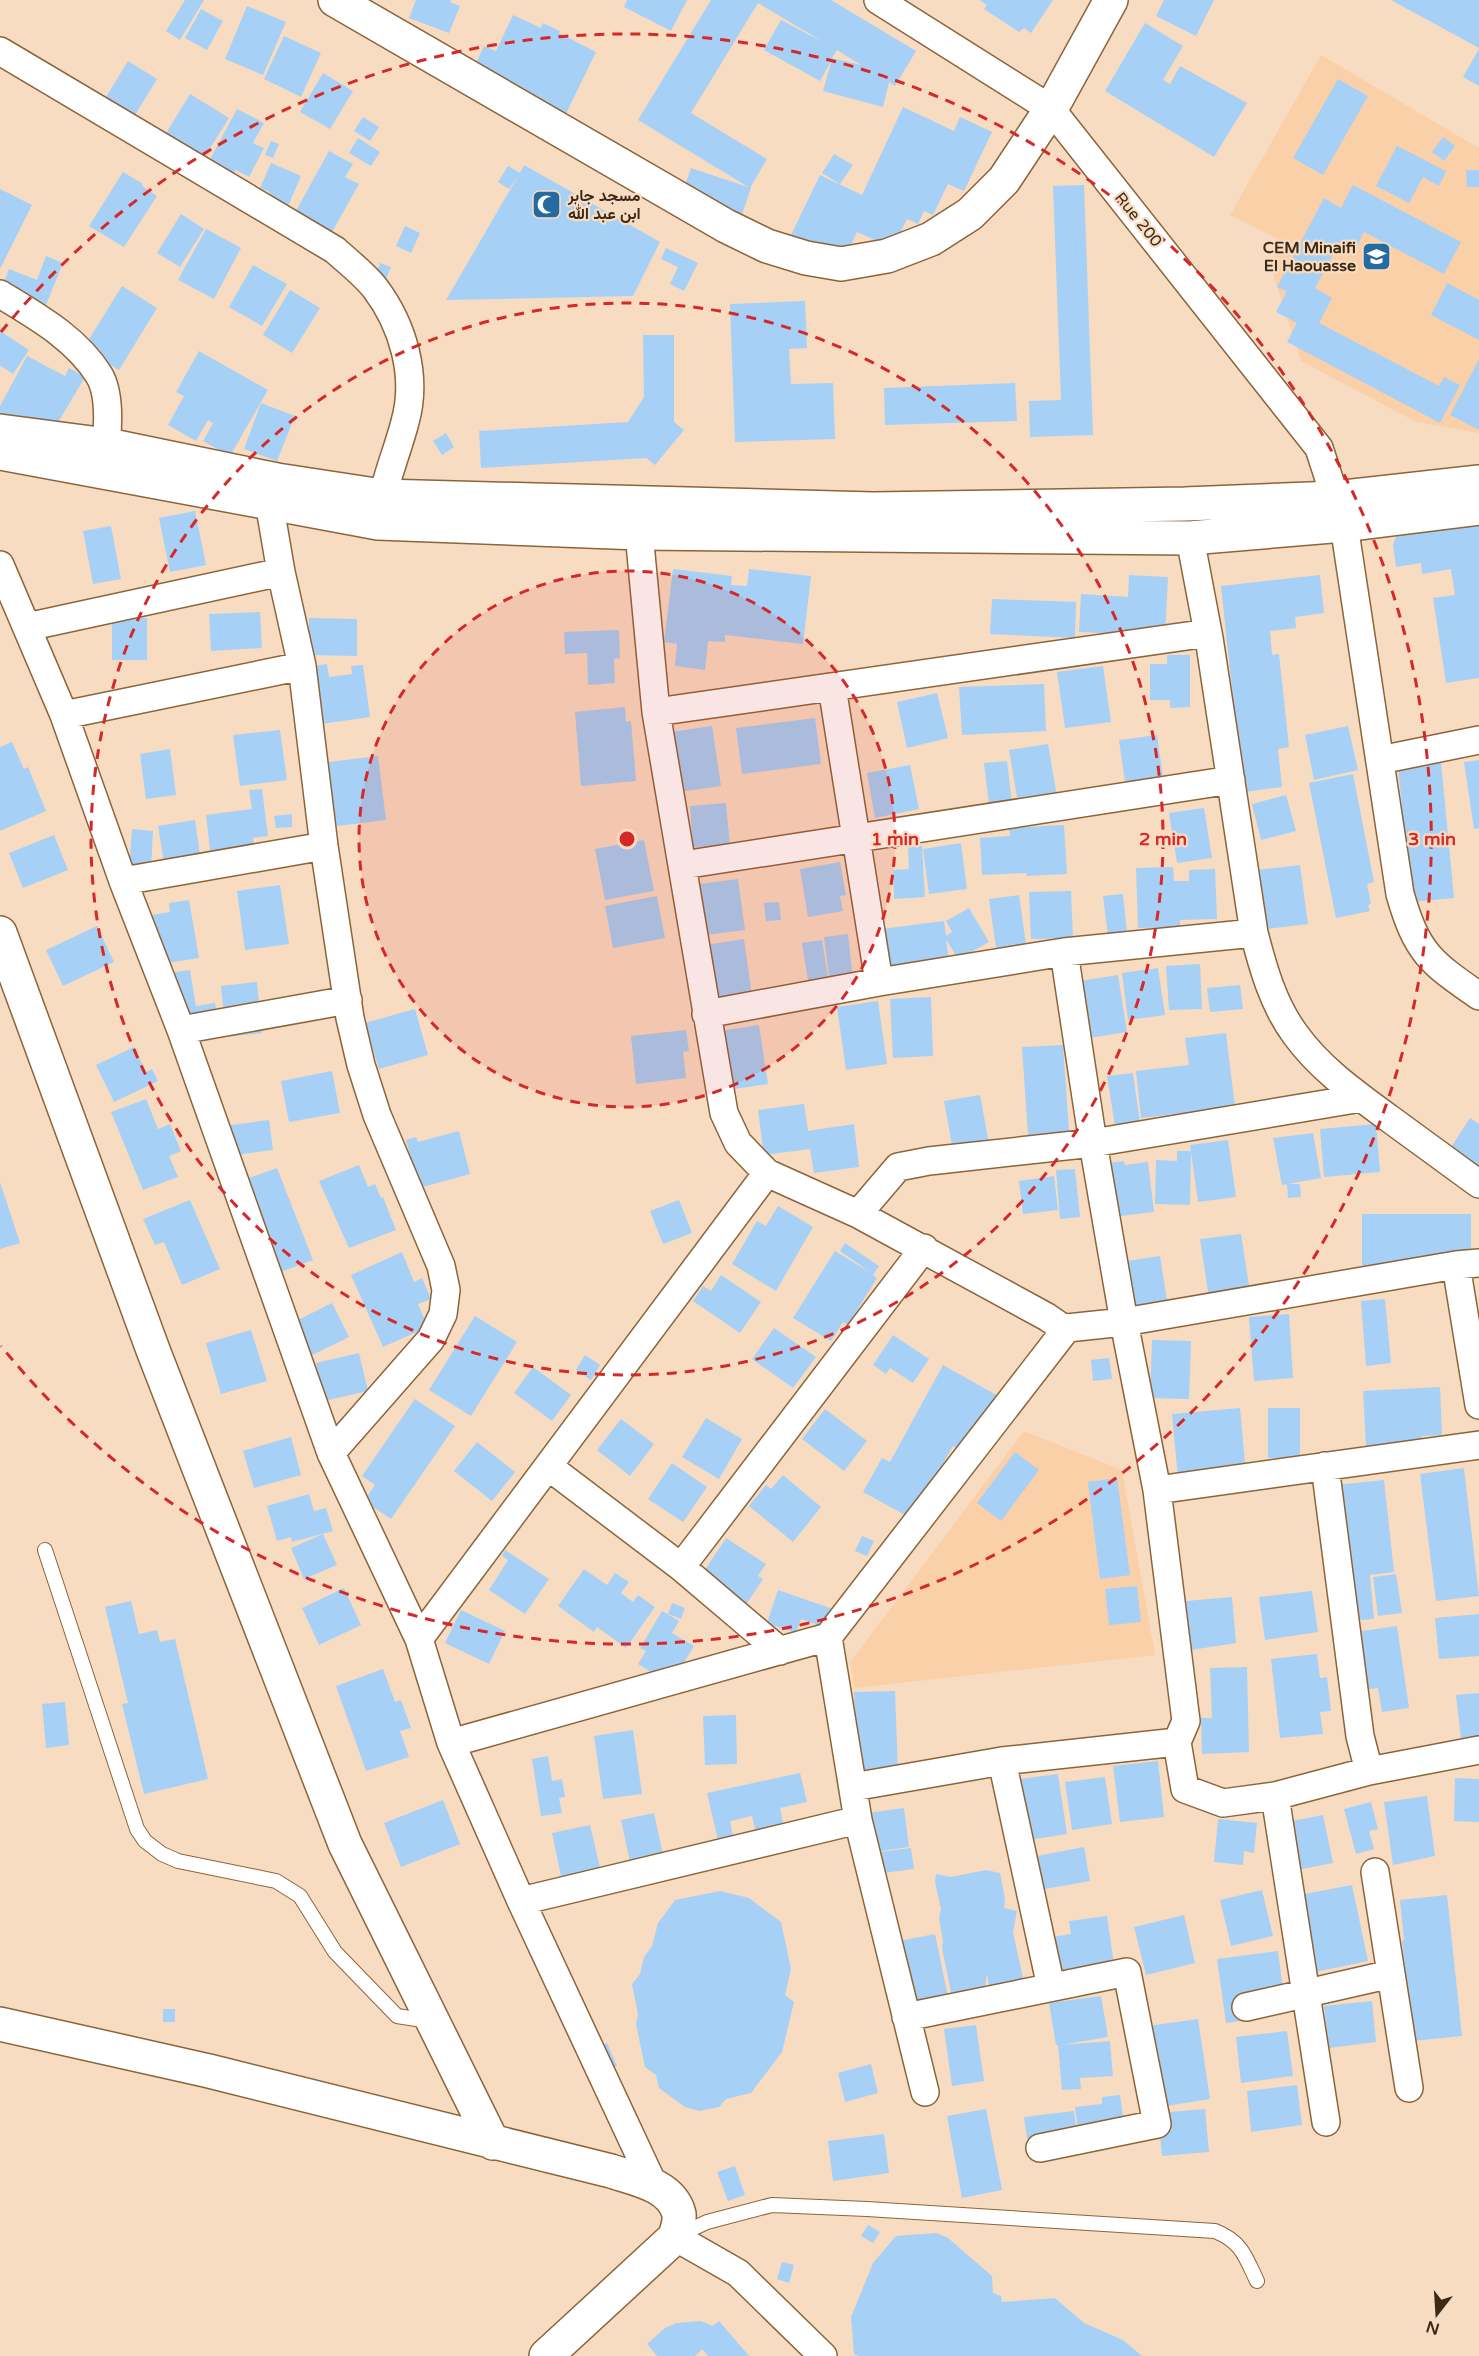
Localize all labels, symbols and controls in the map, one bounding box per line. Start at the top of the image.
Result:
place label: مسجد جابر ابن عبد الله [567,186,641,224]
mosque icon: مسجد جابر ابن عبد الله [531,188,563,220]
street label: Rue 200 [1110,188,1166,251]
place label: CEM Minaifi El Haouasse [1263,238,1356,276]
school or university icon: CEM Minaifi El Haouasse [1361,240,1393,272]
text: 1 min [871,828,919,850]
text: 2 min [1139,828,1187,850]
text: 3 min [1408,828,1456,850]
centre of rings [617,829,637,849]
north arrow [1407,2284,1467,2344]
text: N [1424,2316,1442,2339]

